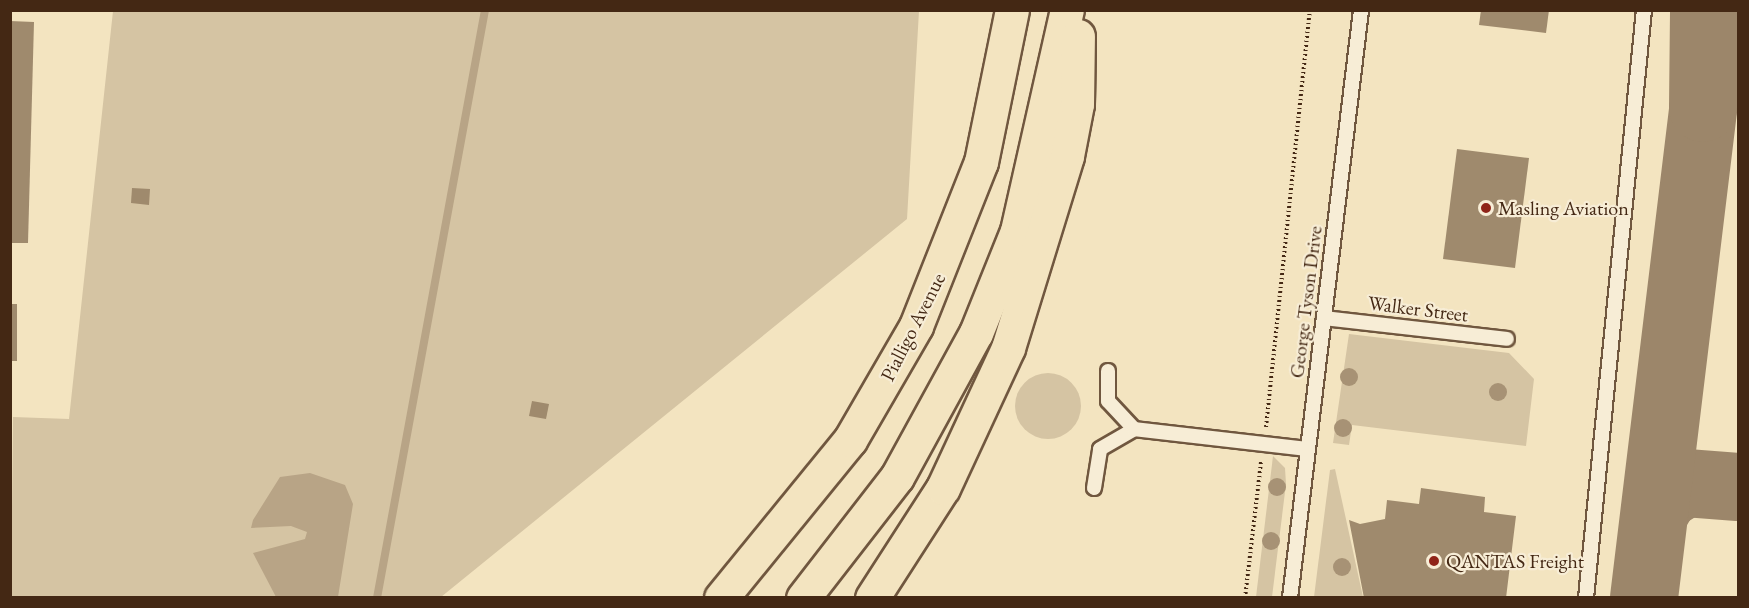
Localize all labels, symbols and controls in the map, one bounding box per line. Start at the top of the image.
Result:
place label: Masling Aviation [1498,196,1629,220]
marker: Masling Aviation [1479,201,1493,215]
street label: George Tyson Drive [1285,225,1327,379]
street label: Pialligo Avenue [875,269,951,385]
street label: Walker Street [1366,291,1470,327]
place label: QANTAS Freight [1446,549,1584,573]
marker: QANTAS Freight [1427,554,1441,568]

